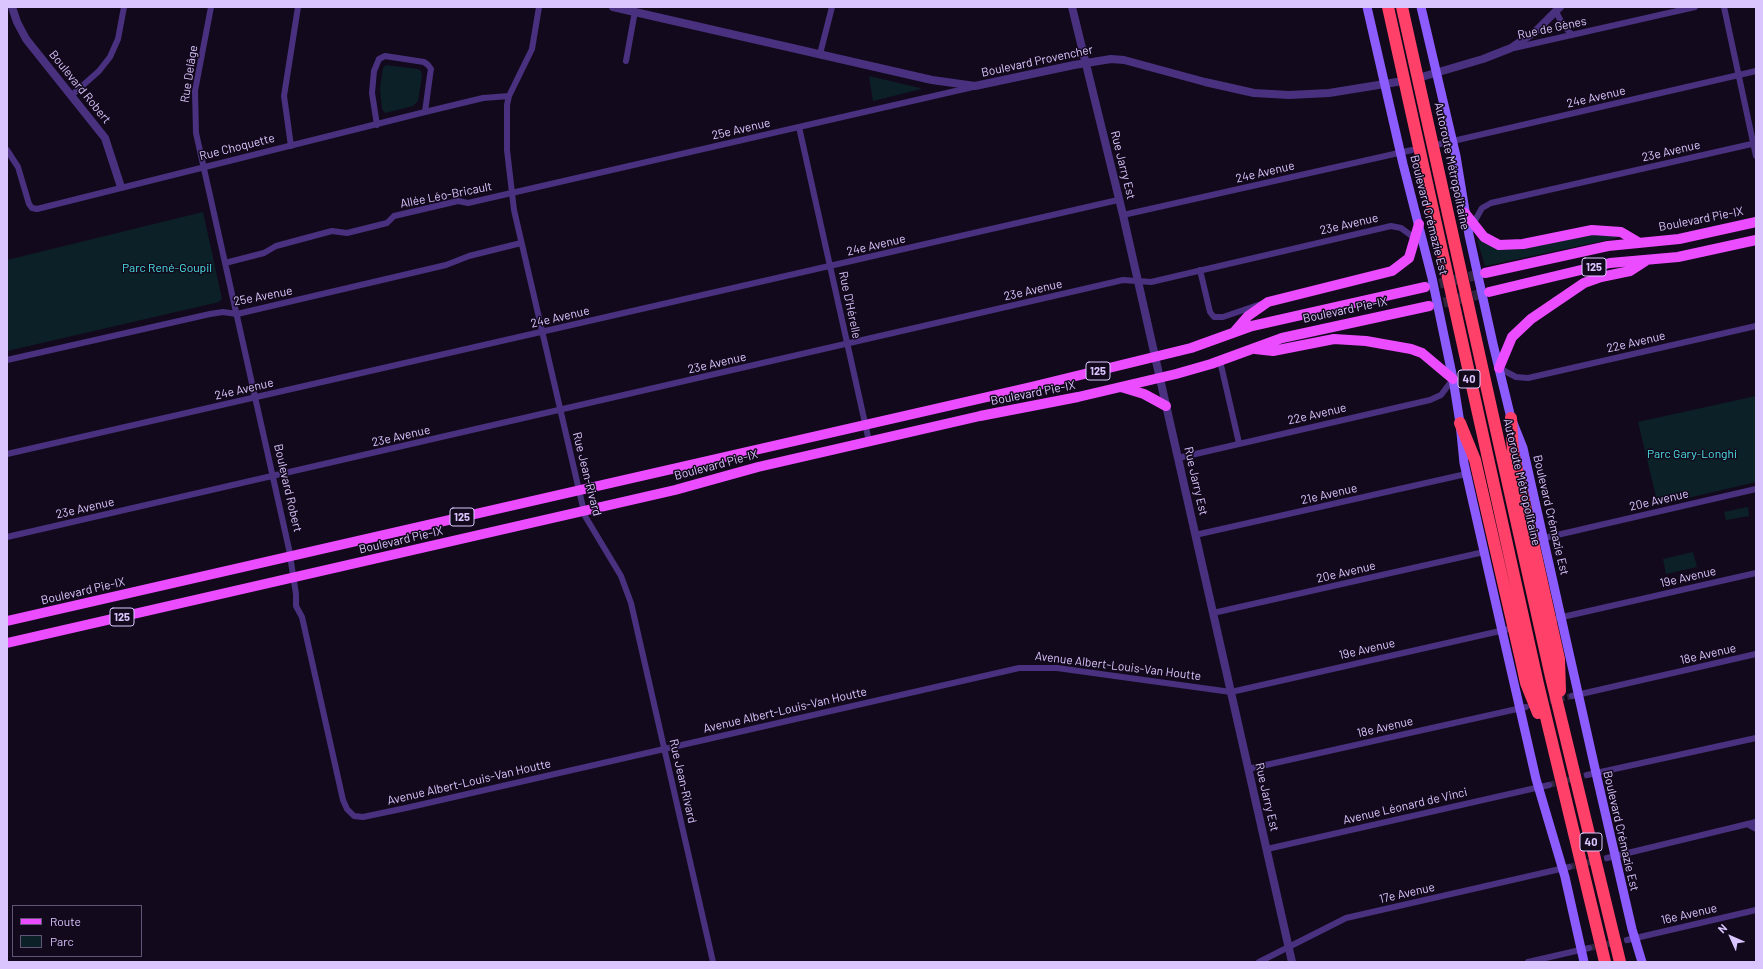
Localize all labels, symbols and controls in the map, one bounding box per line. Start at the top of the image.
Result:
street label: Rue de Gènes [1516,14,1588,42]
street label: Boulevard Provencher [980,42,1094,80]
street label: Rue Delâge [177,44,201,104]
street label: Boulevard Robert [46,47,114,127]
street label: 24e Avenue [1565,83,1627,111]
street label: Autoroute Métropolitaine [1431,101,1473,231]
street label: 25e Avenue [710,115,772,143]
street label: Rue Jarry Est [1108,129,1138,201]
street label: Rue Choquette [198,131,276,163]
street label: 23e Avenue [1640,137,1702,165]
street label: Boulevard Crémazie Est [1407,154,1451,276]
street label: 24e Avenue [1234,158,1296,186]
street label: Allée Léo-Bricault [399,179,493,211]
street label: Boulevard Pie-IX [1657,204,1745,234]
street label: 23e Avenue [1318,210,1380,238]
street label: 24e Avenue [845,231,907,259]
road number: 125 [1582,258,1606,276]
park label: Parc René-Goupil [122,261,212,275]
street label: Rue D'Hérelle [836,270,864,340]
street label: 23e Avenue [1002,276,1064,304]
street label: 25e Avenue [232,283,294,309]
street label: Boulevard Pie-IX [1301,294,1389,326]
street label: 24e Avenue [529,303,591,331]
street label: 22e Avenue [1605,328,1667,356]
street label: 23e Avenue [686,349,748,377]
road number: 125 [1086,362,1110,380]
road number: 40 [1458,370,1480,388]
street label: 24e Avenue [213,375,275,403]
street label: Boulevard Pie-IX [989,378,1077,408]
street label: 22e Avenue [1286,400,1348,428]
street label: Autoroute Métropolitaine [1500,417,1544,547]
street label: 23e Avenue [370,422,432,450]
street label: Rue Jean-Rivard [570,431,604,517]
street label: Boulevard Robert [271,442,305,534]
street label: Rue Jarry Est [1181,445,1211,517]
street label: Boulevard Pie-IX [673,447,759,483]
park label: Parc Gary-Longhi [1647,447,1737,461]
street label: Boulevard Crémazie Est [1530,453,1572,577]
street label: 21e Avenue [1299,481,1359,507]
street label: 20e Avenue [1628,486,1690,514]
street label: 23e Avenue [54,494,116,522]
road number: 125 [450,508,474,526]
street label: Boulevard Pie-IX [358,523,444,557]
street label: 20e Avenue [1315,558,1377,586]
street label: 19e Avenue [1658,564,1718,590]
street label: Boulevard Pie-IX [40,574,126,608]
road number: 125 [110,608,134,626]
street label: 19e Avenue [1337,636,1397,662]
street label: 18e Avenue [1678,641,1738,667]
street label: Avenue Albert-Louis-Van Houtte [1034,649,1202,683]
street label: Avenue Albert-Louis-Van Houtte [702,684,868,736]
street label: 18e Avenue [1355,714,1415,740]
street label: Rue Jean-Rivard [666,737,700,825]
street label: Avenue Albert-Louis-Van Houtte [386,756,552,808]
street label: Rue Jarry Est [1252,761,1282,833]
street label: Boulevard Crémazie Est [1600,769,1642,893]
street label: Avenue Léonard de Vinci [1341,785,1469,827]
road number: 40 [1580,833,1602,851]
street label: 17e Avenue [1378,880,1436,906]
street label: 16e Avenue [1659,901,1719,927]
legend [12,905,142,957]
text: Route [50,914,81,928]
north arrow [1711,917,1751,957]
text: N [1715,921,1729,935]
text: Parc [50,934,74,948]

